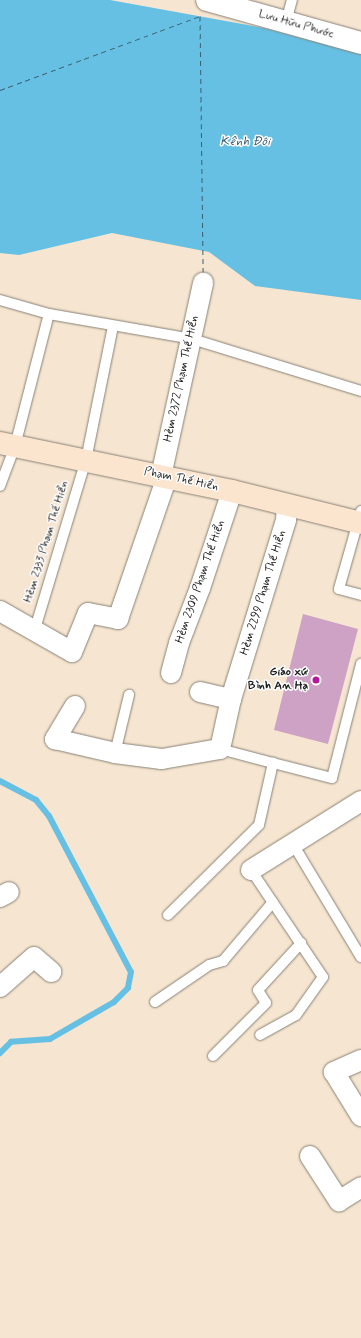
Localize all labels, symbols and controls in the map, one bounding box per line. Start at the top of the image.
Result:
street label: Lưu Hữu Phước [257,7,335,43]
water label: Kênh Đôi [220,134,270,150]
street label: Hẻm 2372 Phạm Thế Hiển [162,315,202,443]
street label: Phạm Thế Hiển [143,465,219,495]
street label: Hẻm 2333 Phạm Thế Hiển [22,479,72,605]
street label: Hẻm 2309 Phạm Thế Hiển [173,519,229,645]
street label: Hẻm 2299 Phạm Thế Hiển [238,529,290,657]
place label: Giáo xứ Bình An Hạ [251,666,308,694]
marker: Giáo xứ Bình An Hạ [311,675,321,685]

